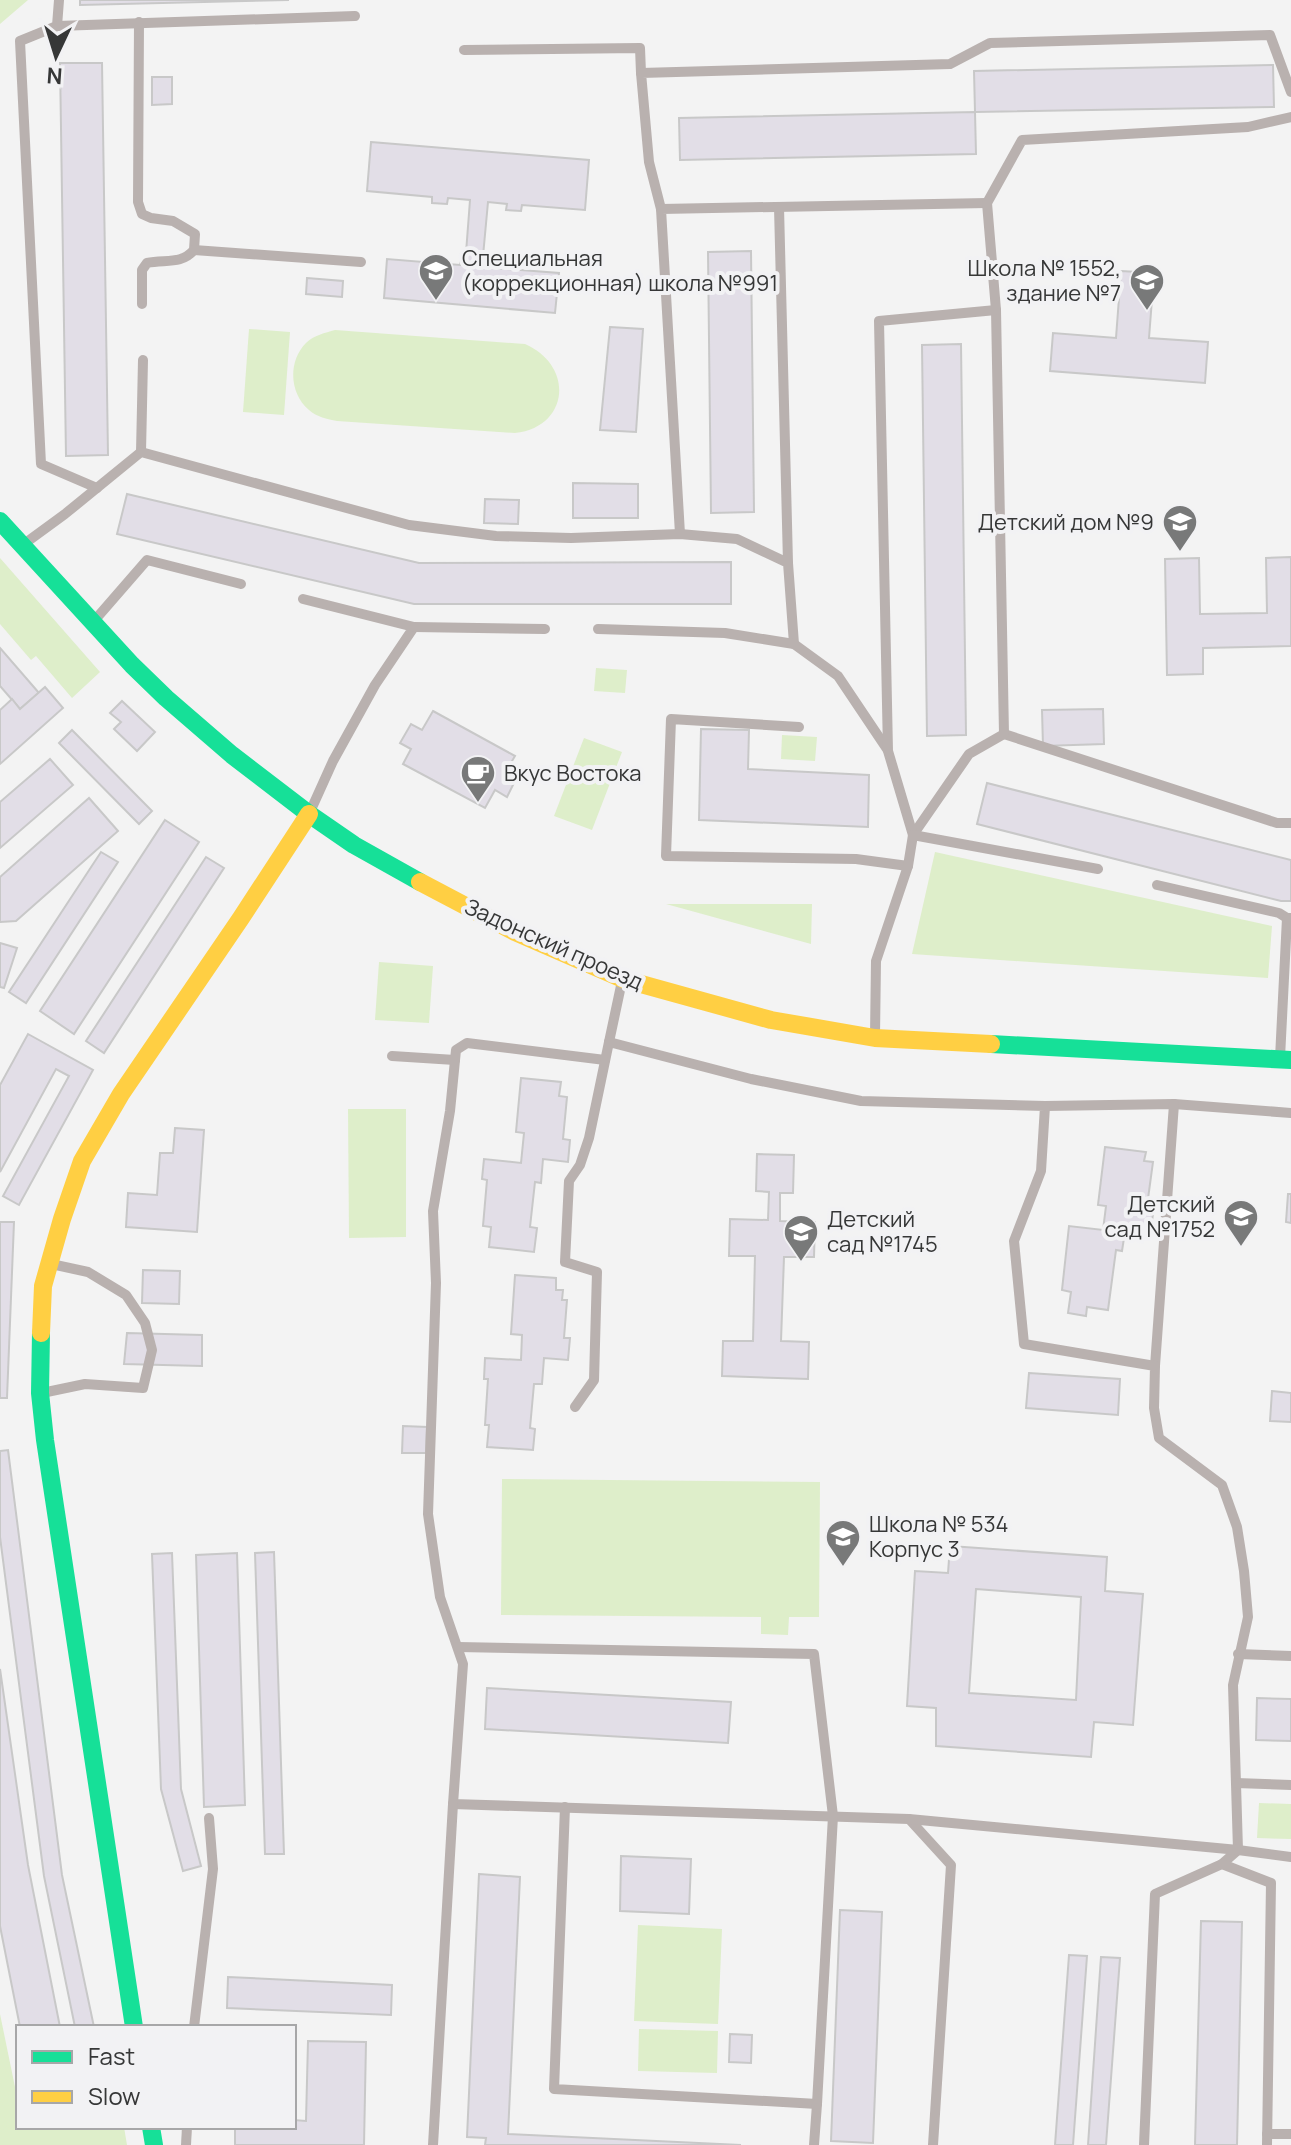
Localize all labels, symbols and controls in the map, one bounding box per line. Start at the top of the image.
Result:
north arrow [16,16,96,96]
text: N [46,60,64,91]
place label: Специальная (коррекционная) школа №991 [462,243,778,298]
school or university icon: Специальная (коррекционная) школа №991 [417,252,455,302]
place label: Школа № 1552, здание №7 [968,253,1121,308]
school or university icon: Школа № 1552, здание №7 [1128,262,1166,312]
school or university icon: Детский дом №9 [1161,503,1199,553]
place label: Детский дом №9 [978,507,1154,537]
cafe icon: Вкус Востока [459,754,497,804]
place label: Вкус Востока [504,758,642,788]
street label: Задонский проезд [460,891,648,997]
place label: Детский сад №1752 [1105,1189,1215,1244]
school or university icon: Детский сад №1752 [1222,1198,1260,1248]
place label: Детский сад №1745 [827,1204,938,1259]
school or university icon: Детский сад №1745 [782,1213,820,1263]
place label: Школа № 534 Корпус 3 [869,1509,1009,1564]
school or university icon: Школа № 534 Корпус 3 [824,1518,862,1568]
legend [16,2025,296,2129]
text: Fast [88,2039,135,2072]
text: Slow [88,2079,141,2112]

